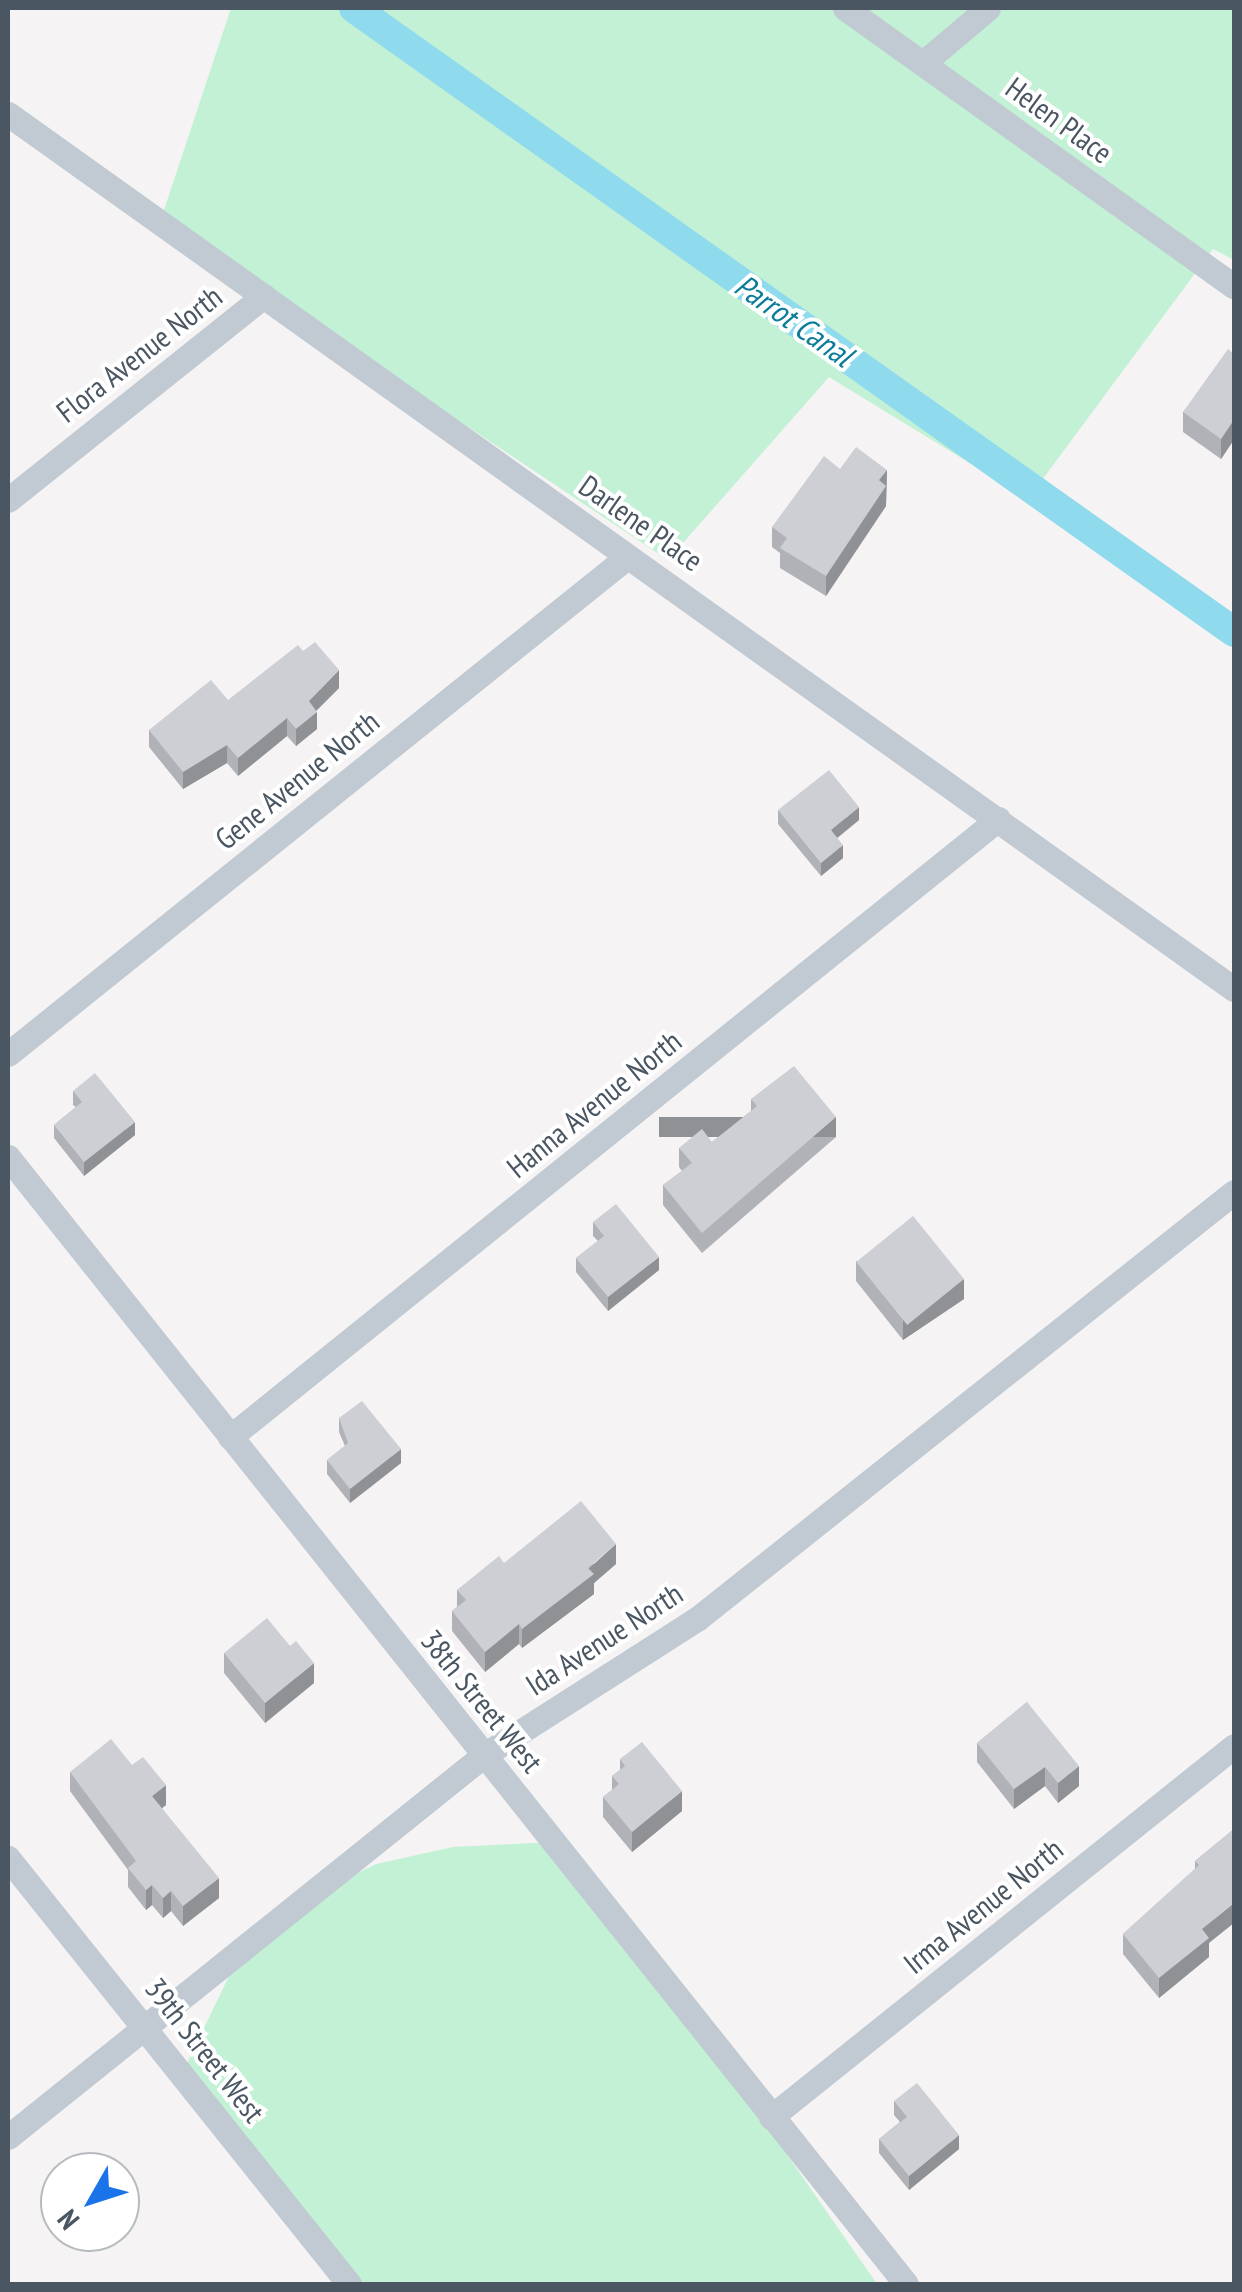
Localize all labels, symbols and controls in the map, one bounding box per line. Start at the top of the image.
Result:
street label: Helen Place [999,69,1119,171]
water label: Parrot Canal [728,266,860,374]
street label: Flora Avenue North [49,278,229,430]
street label: Darlene Place [572,467,710,579]
street label: Gene Avenue North [208,703,386,857]
street label: Hanna Avenue North [499,1023,689,1185]
street label: Ida Avenue North [519,1575,689,1703]
street label: 38th Street West [414,1622,550,1780]
street label: Irma Avenue North [896,1831,1070,1981]
street label: 39th Street West [138,1971,272,2129]
north arrow [40,2152,140,2252]
text: N [49,2202,87,2237]

